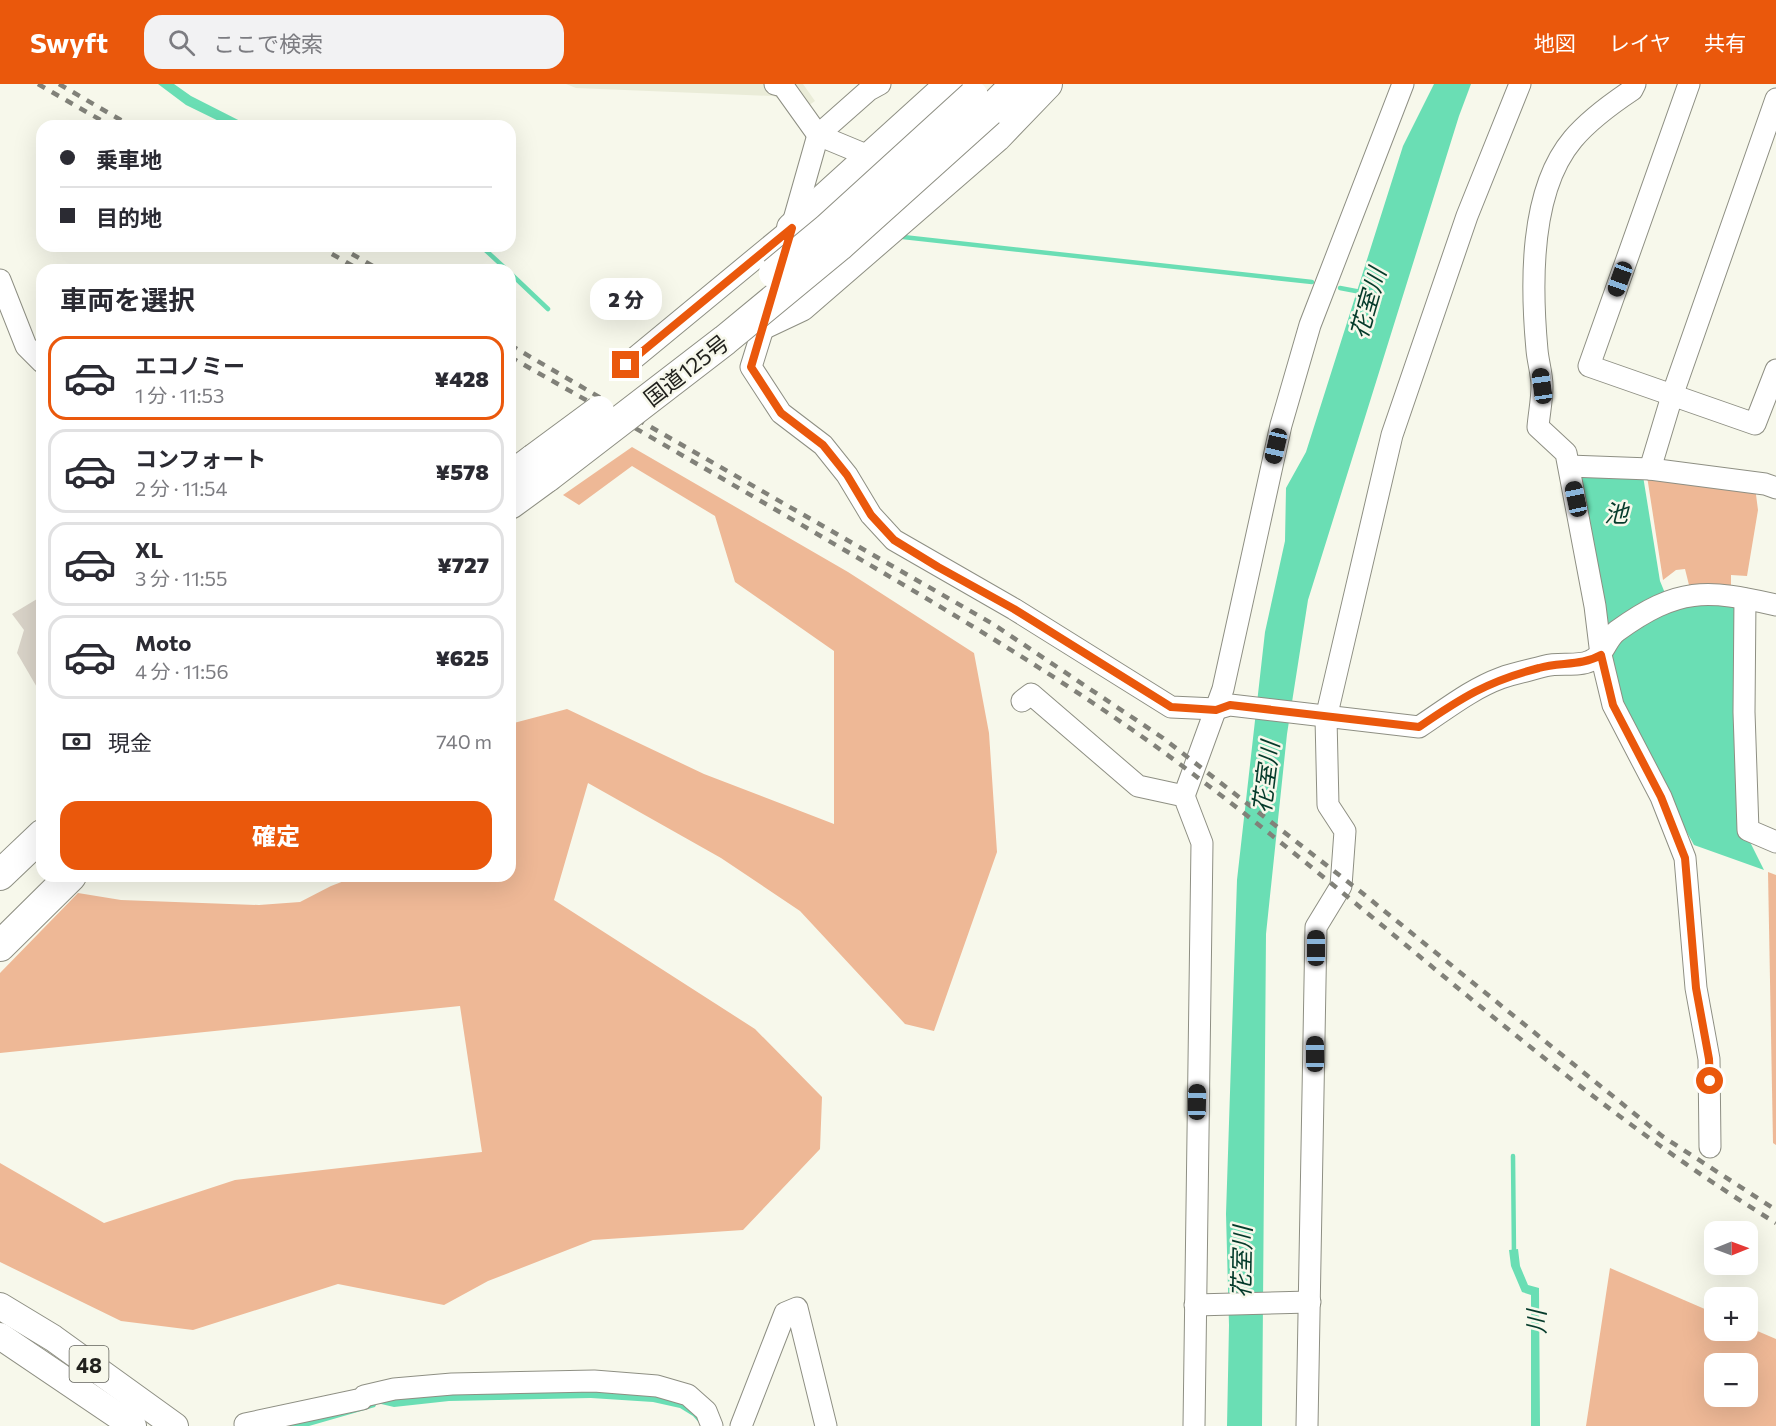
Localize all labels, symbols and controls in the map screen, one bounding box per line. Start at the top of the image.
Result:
search box [144,15,564,69]
text: Swyft [30,25,108,59]
icon: search [165,26,198,59]
text: ここで検索 [213,30,323,57]
text: 地図 [1534,30,1576,55]
text: レイヤ [1609,30,1671,55]
text: 共有 [1704,30,1746,55]
text: 乗車地 [96,146,162,173]
text: 目的地 [96,204,162,231]
car [1605,259,1635,299]
water label: 花室川 [1343,262,1392,342]
callout: 2 分 [590,278,662,320]
text: 車両を選択 [60,283,195,316]
text: 2 分 [608,287,644,311]
street label: 国道125号 [638,329,734,411]
icon: car [63,351,117,405]
route end [612,351,639,378]
text: エコノミー [135,352,245,379]
text: ¥428 [435,365,489,392]
car [1531,367,1553,405]
text: 1 分 · 11:53 [135,383,224,407]
car [1263,426,1289,466]
icon: car [63,444,117,498]
text: コンフォート [135,445,266,472]
text: ¥578 [436,458,489,485]
text: 2 分 · 11:54 [135,476,228,500]
car [1563,480,1589,518]
water label: 池 [1604,498,1630,527]
text: XL [135,536,163,563]
icon: car [63,537,117,591]
text: ¥727 [437,551,489,578]
text: 3 分 · 11:55 [135,566,227,590]
text: Moto [135,629,191,656]
icon: car [63,630,117,684]
text: ¥625 [435,644,489,671]
text: 4 分 · 11:56 [135,659,229,683]
icon: cash [60,725,93,758]
text: 現金 [108,729,152,756]
text: 740 m [436,729,492,753]
water label: 花室川 [1246,737,1284,814]
button: 確定 [60,801,492,870]
car [1307,930,1325,966]
car [1306,1036,1324,1072]
route start [1696,1067,1723,1094]
car [1188,1084,1206,1120]
north arrow [1704,1221,1758,1275]
map controls [1704,1221,1758,1407]
water label: 花室川 [1226,1223,1256,1298]
button: + [1704,1287,1758,1341]
water label: 川 [1521,1307,1550,1334]
road number: 48 [70,1346,109,1382]
button: − [1704,1353,1758,1407]

